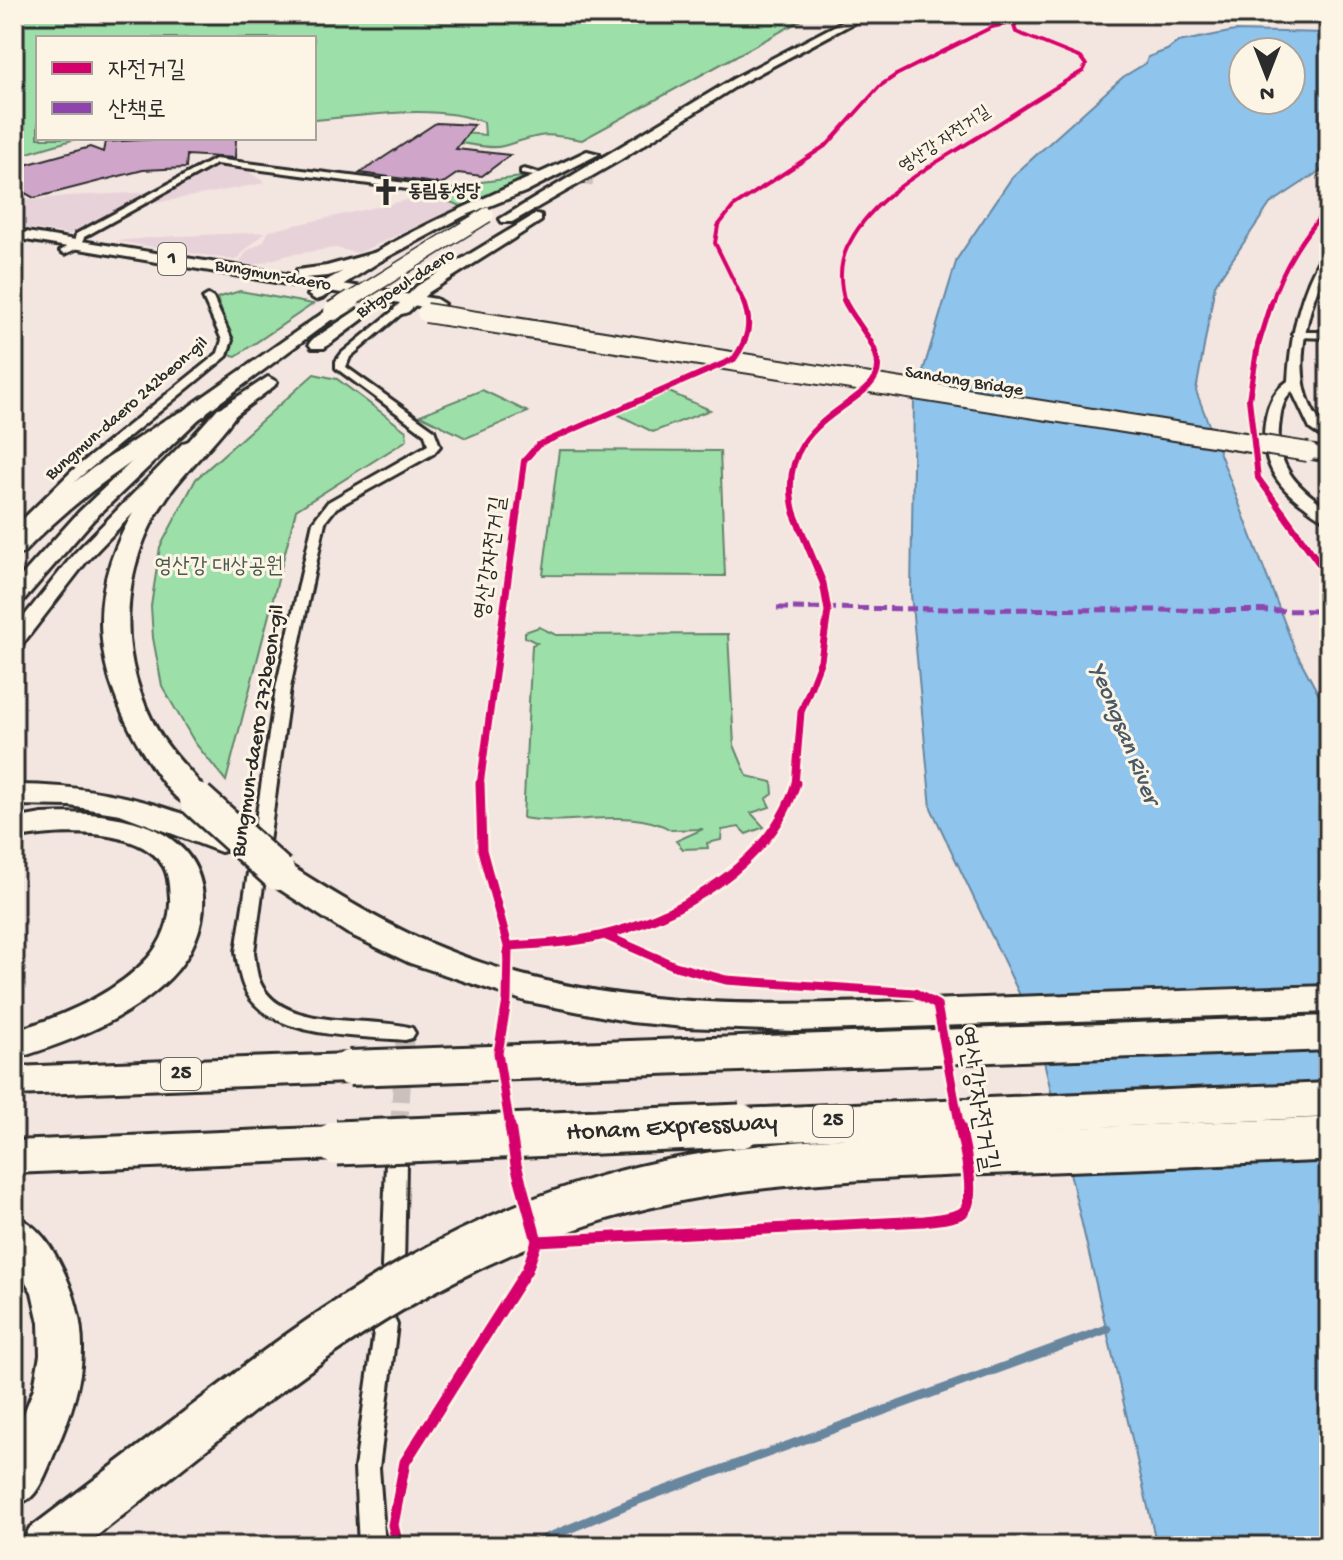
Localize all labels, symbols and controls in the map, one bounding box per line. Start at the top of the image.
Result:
legend [36,36,316,140]
north arrow [1227,36,1307,116]
text: 자전거길 [108,57,185,86]
text: N [1260,79,1274,105]
text: 산책로 [108,97,166,126]
street label: 영산강 자전거길 [895,101,995,178]
church icon: 동림동성당 [371,177,401,207]
place label: 동림동성당 [408,182,481,203]
road number: 1 [158,243,186,275]
street label: Bitgoeul-daero [352,244,459,324]
street label: Bungmun-daero [212,255,333,297]
street label: Bungmun-daero 242beon-gil [41,333,213,486]
street label: Sandong Bridge [903,362,1025,402]
street label: 영산강자전거길 [471,495,514,621]
park label: 영산강 대상공원 [154,555,284,581]
street label: Bungmun-daero 272beon-gil [226,603,292,860]
water label: Yeongsan River [1082,659,1166,813]
street label: 영산강자전거길 [947,1024,1003,1174]
road number: 25 [161,1058,201,1090]
road number: 25 [813,1105,853,1137]
street label: Honam Expressway [566,1108,779,1150]

